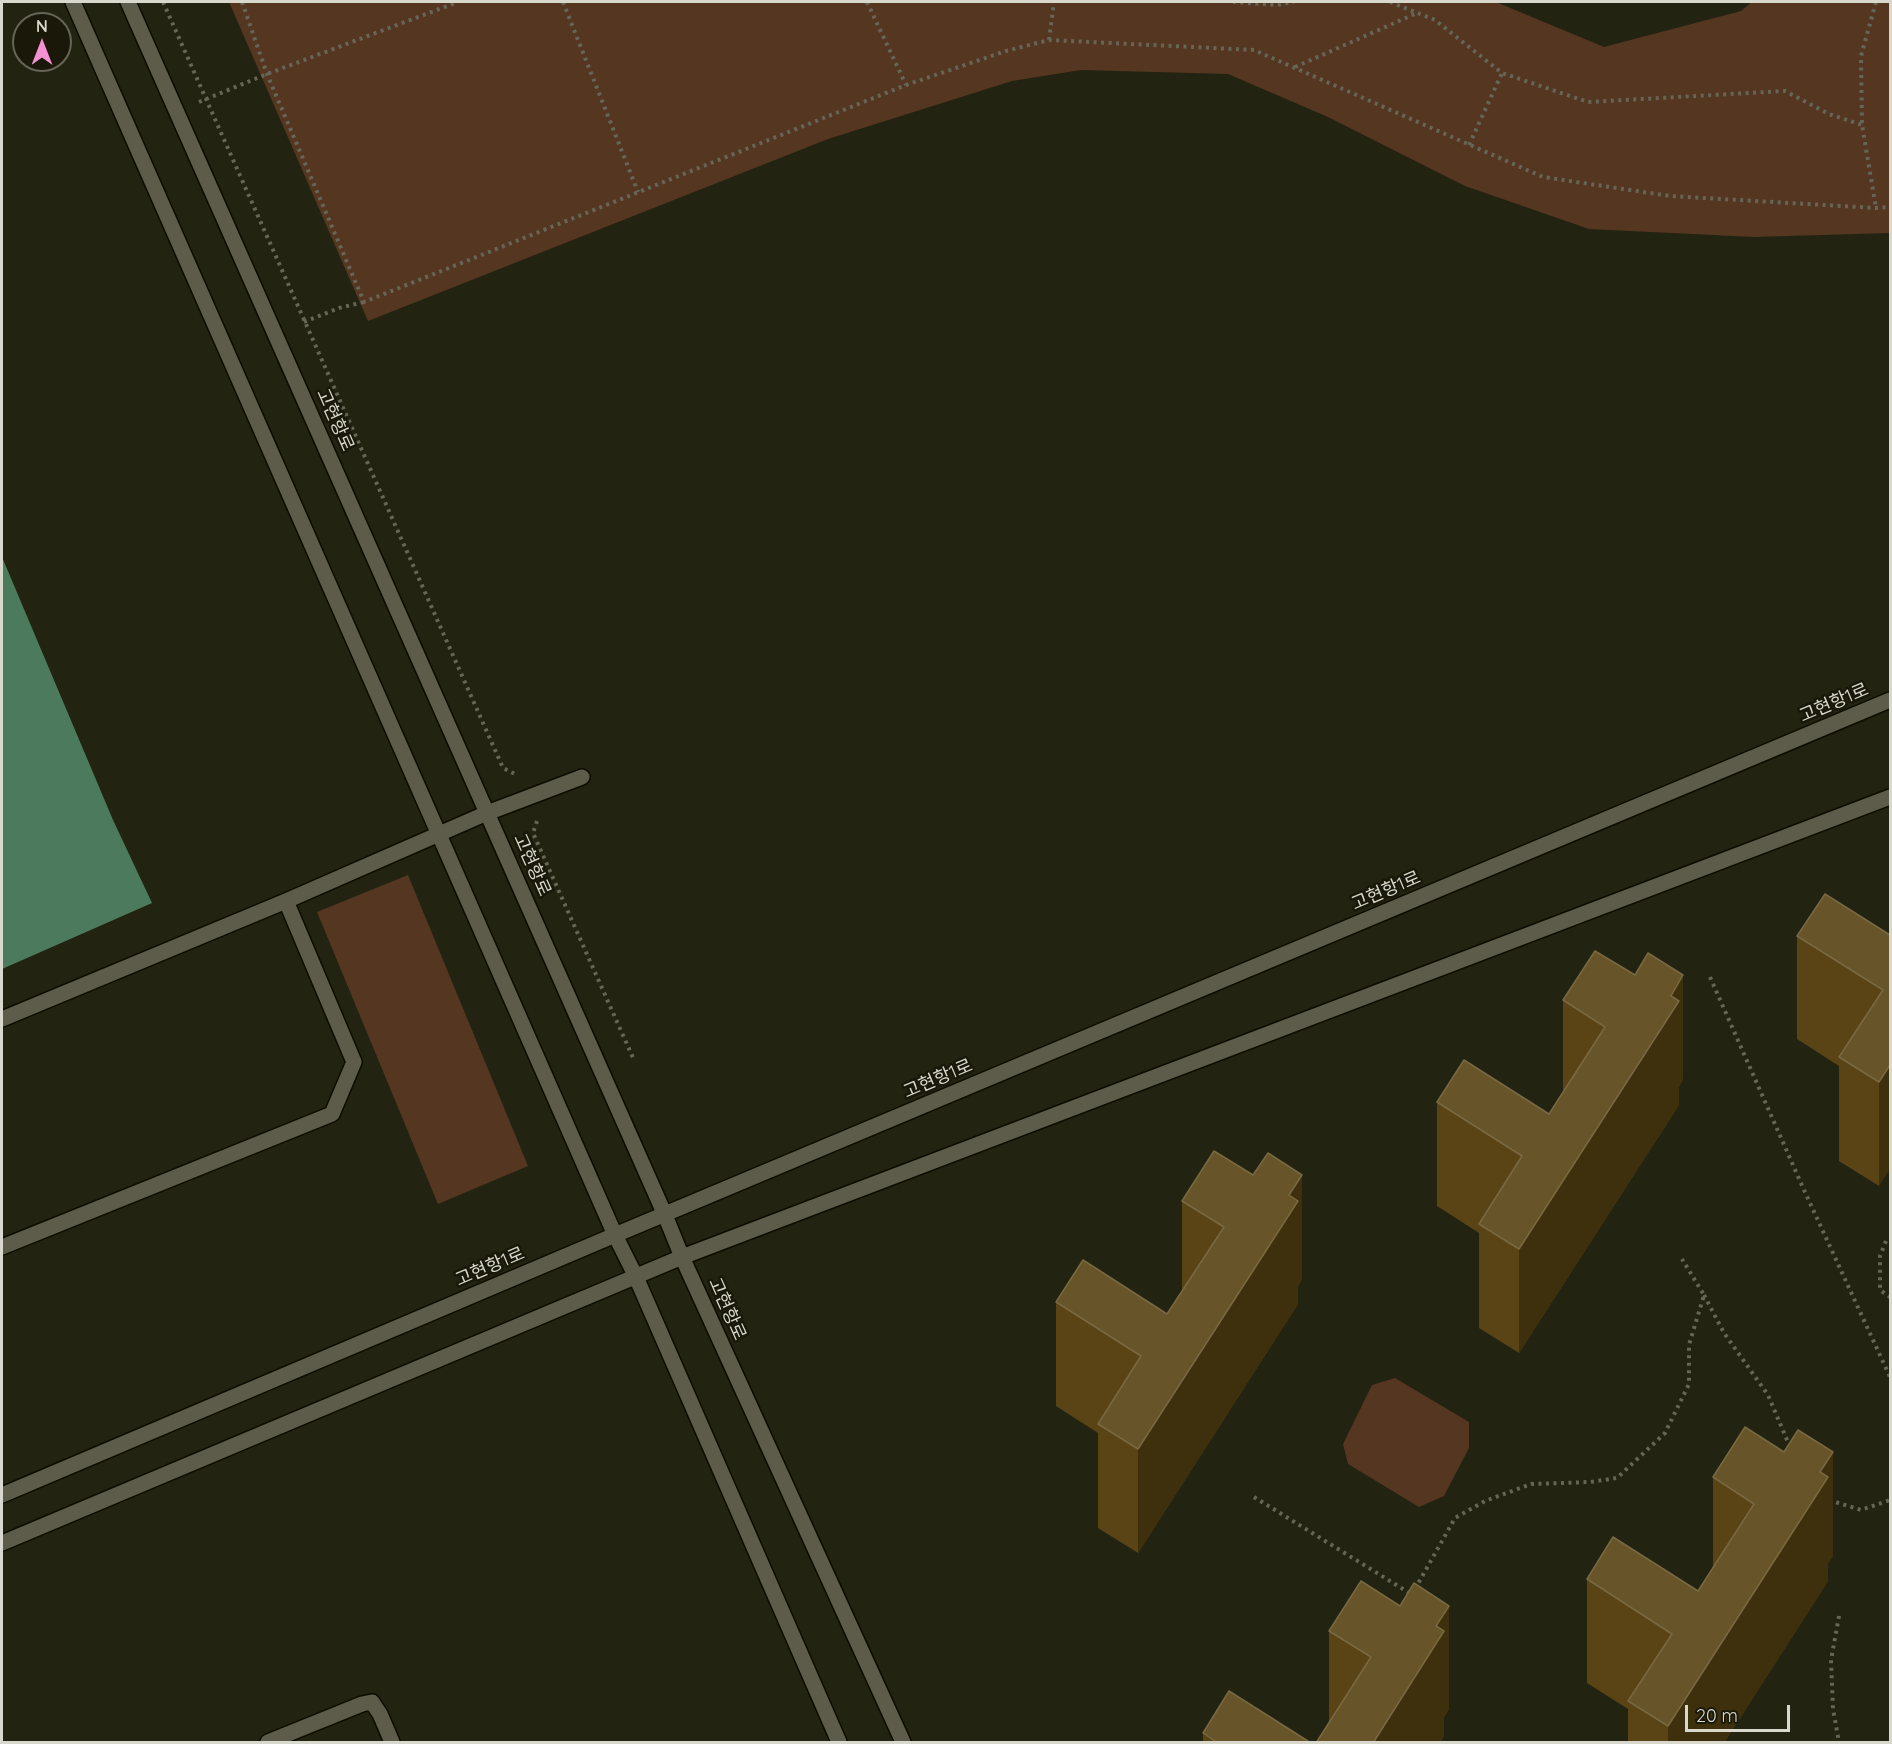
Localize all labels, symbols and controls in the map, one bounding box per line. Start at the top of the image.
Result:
north arrow [12,12,72,72]
text: N [36,16,48,36]
street label: 고현항로 [312,385,358,455]
street label: 고현항1로 [1796,679,1872,727]
street label: 고현항로 [509,830,555,900]
street label: 고현항1로 [1348,867,1424,915]
street label: 고현항1로 [900,1055,976,1103]
street label: 고현항1로 [452,1243,528,1291]
street label: 고현항로 [704,1274,750,1344]
scale bar [1688,1693,1793,1731]
text: 20 m [1696,1704,1738,1727]

